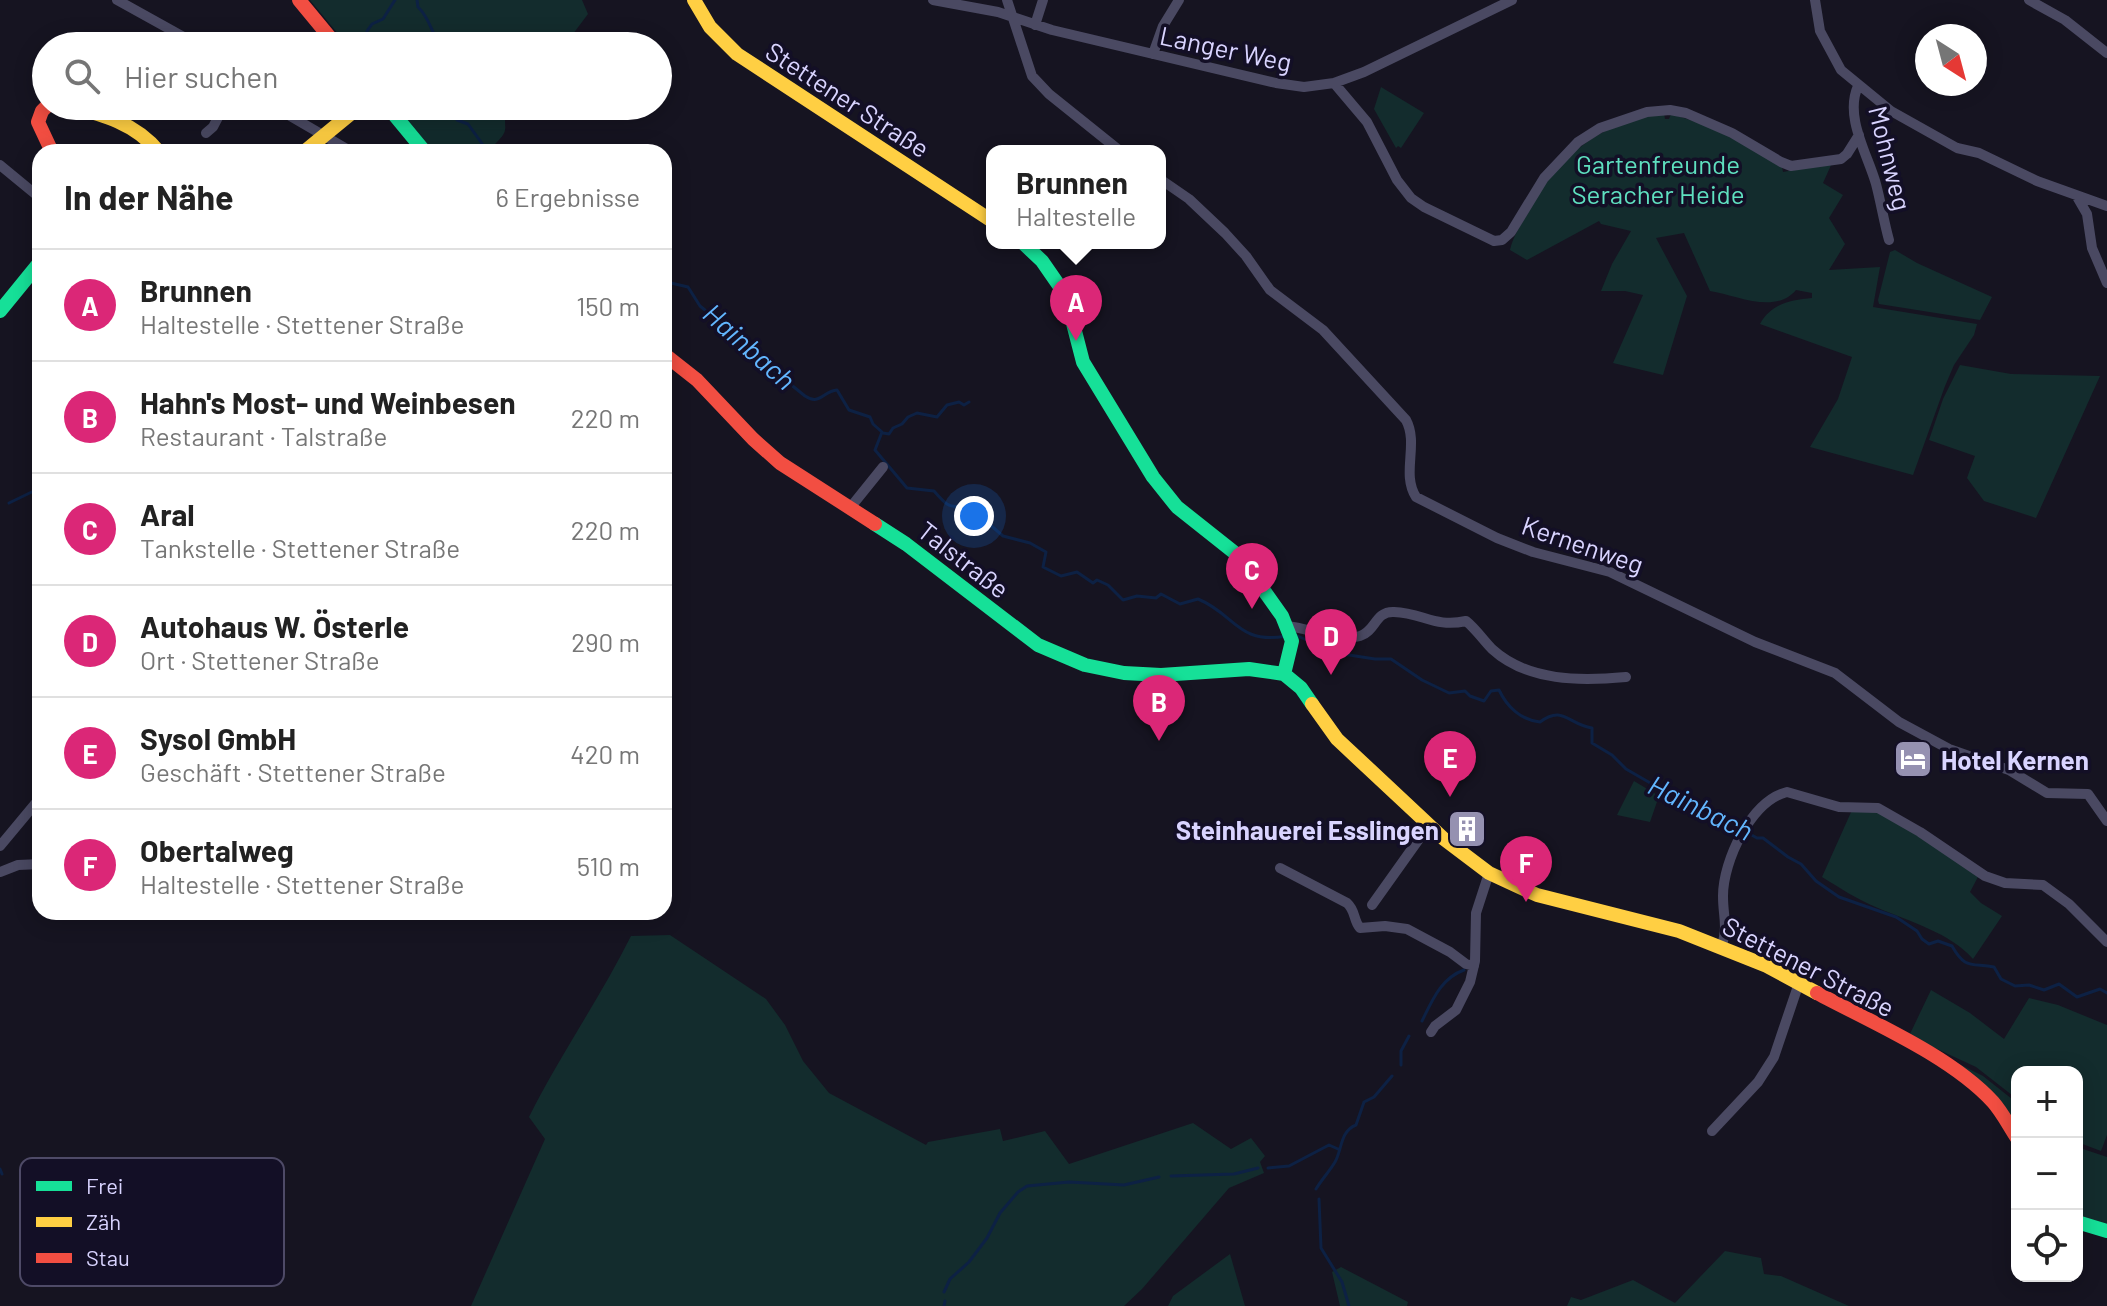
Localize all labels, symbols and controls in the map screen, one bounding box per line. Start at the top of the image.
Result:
street label: Langer Weg [1157,19,1295,77]
north arrow [1915,24,1987,96]
search box [32,32,672,120]
street label: Stettener Straße [761,35,935,163]
icon: search [60,54,104,98]
text: Hier suchen [124,58,278,94]
street label: Mohnweg [1863,103,1919,213]
popup [986,145,1166,249]
park label: Gartenfreunde Seracher Heide [1571,148,1745,209]
text: Brunnen [1016,164,1128,200]
text: In der Nähe [64,176,234,217]
text: 6 Ergebnisse [495,181,640,212]
text: Haltestelle [1016,200,1136,231]
text: Brunnen [140,272,252,308]
pin: A [1050,275,1102,341]
text: A [81,290,99,321]
text: 150 m [576,290,640,321]
water label: Hainbach [697,296,803,396]
text: Haltestelle · Stettener Straße [140,308,464,339]
text: Hahn's Most- und Weinbesen [140,384,516,420]
text: B [82,402,98,433]
text: 220 m [571,402,640,433]
text: Restaurant · Talstraße [140,420,387,451]
text: Aral [140,496,195,532]
your location [954,496,994,536]
street label: Kernenweg [1518,509,1648,579]
text: C [82,514,98,545]
text: 220 m [571,514,640,545]
street label: Talstraße [912,514,1016,604]
text: Tankstelle · Stettener Straße [140,532,460,563]
pin: C [1226,543,1278,609]
text: Autohaus W. Österle [140,608,409,644]
pin: D [1305,609,1357,675]
text: D [82,626,98,657]
text: 290 m [571,626,640,657]
text: Ort · Stettener Straße [140,644,380,675]
pin: B [1133,675,1185,741]
text: Sysol GmbH [140,720,296,756]
pin: E [1424,731,1476,797]
text: E [82,738,98,769]
text: 420 m [570,738,640,769]
hotel icon: Hotel Kernen [1892,738,1934,780]
place label: Hotel Kernen [1941,744,2089,775]
text: Geschäft · Stettener Straße [140,756,446,787]
water label: Hainbach [1643,767,1759,847]
building icon: Steinhauerei Esslingen [1446,808,1488,850]
place label: Steinhauerei Esslingen [1176,814,1439,845]
text: Obertalweg [140,832,294,868]
pin: F [1500,836,1552,902]
text: F [83,850,97,881]
text: 510 m [577,850,640,881]
text: Haltestelle · Stettener Straße [140,868,464,899]
street label: Stettener Straße [1718,909,1900,1023]
map controls [2011,1066,2083,1282]
button: + [2011,1066,2083,1138]
button: − [2011,1138,2083,1210]
legend [20,1158,284,1286]
text: Frei [86,1172,123,1198]
text: Zäh [86,1208,121,1234]
button: locate [2011,1210,2083,1282]
text: Stau [86,1244,130,1270]

